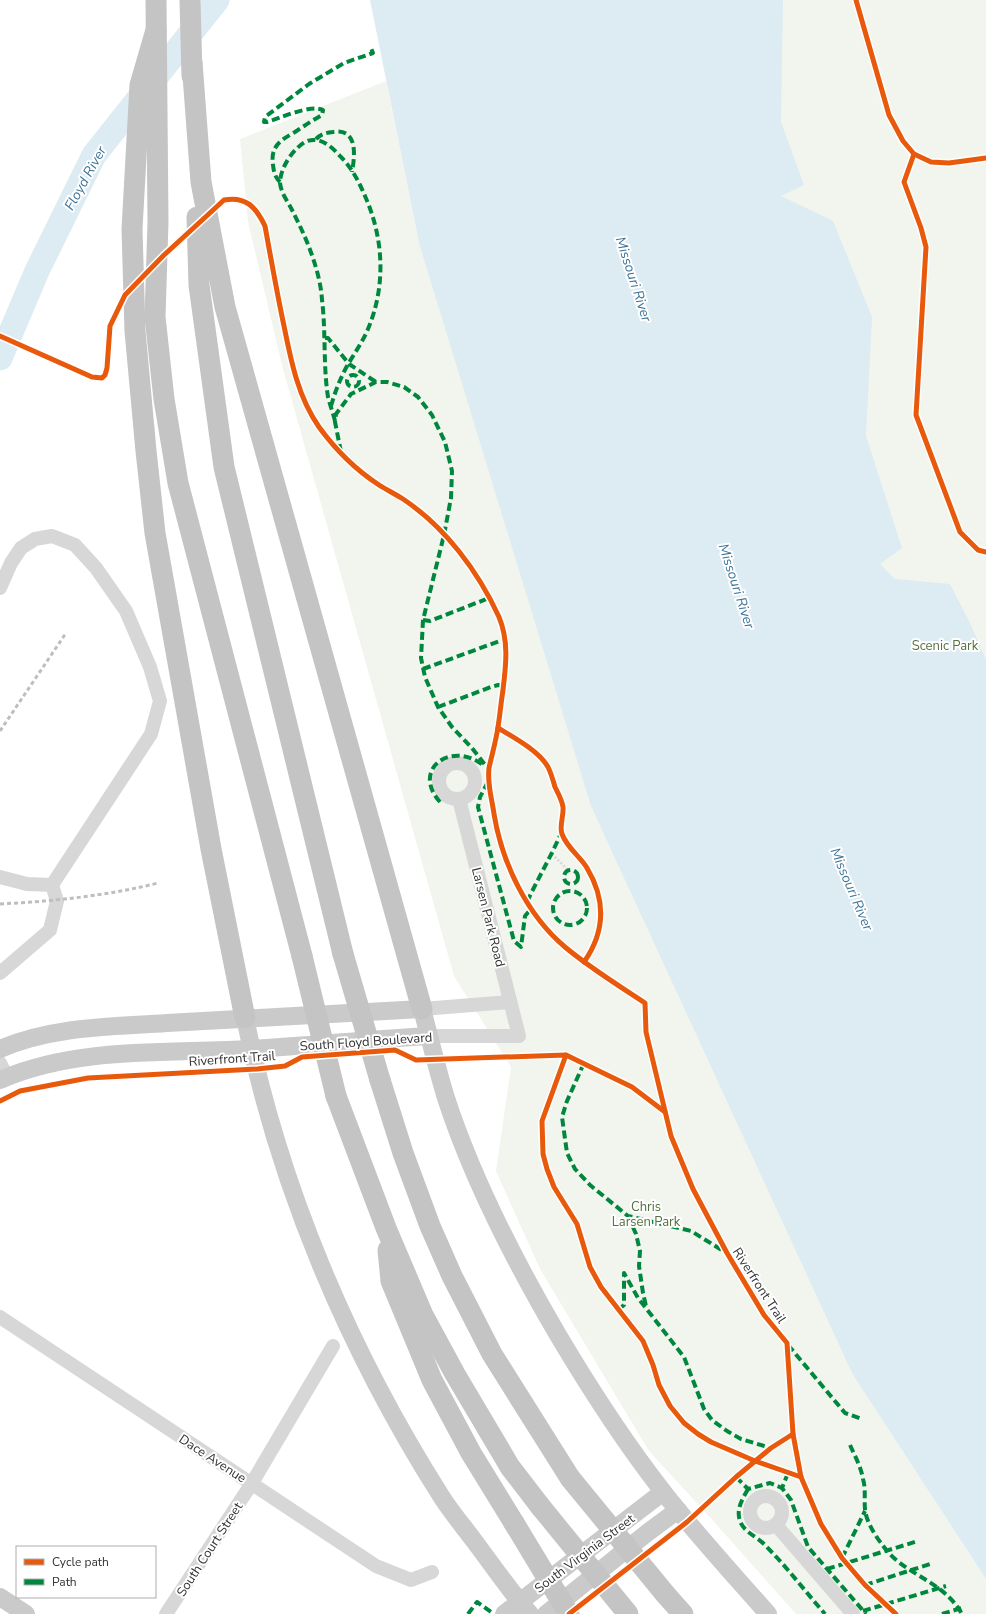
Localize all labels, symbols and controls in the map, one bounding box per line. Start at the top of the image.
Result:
water label: Floyd River [60,142,111,214]
water label: Missouri River [611,234,657,325]
water label: Missouri River [714,541,760,632]
park label: Scenic Park [912,637,979,655]
water label: Missouri River [826,845,878,934]
street label: Larsen Park Road [467,866,509,969]
street label: South Floyd Boulevard [299,1028,433,1056]
street label: Riverfront Trail [188,1047,276,1071]
park label: Chris Larsen Park [612,1198,681,1231]
street label: Riverfront Trail [728,1244,790,1327]
street label: Dace Avenue [175,1430,250,1487]
street label: South Court Street [173,1499,247,1600]
street label: South Virginia Street [531,1510,639,1597]
legend [16,1546,156,1598]
text: Cycle path [52,1554,109,1570]
text: Path [52,1574,77,1590]

